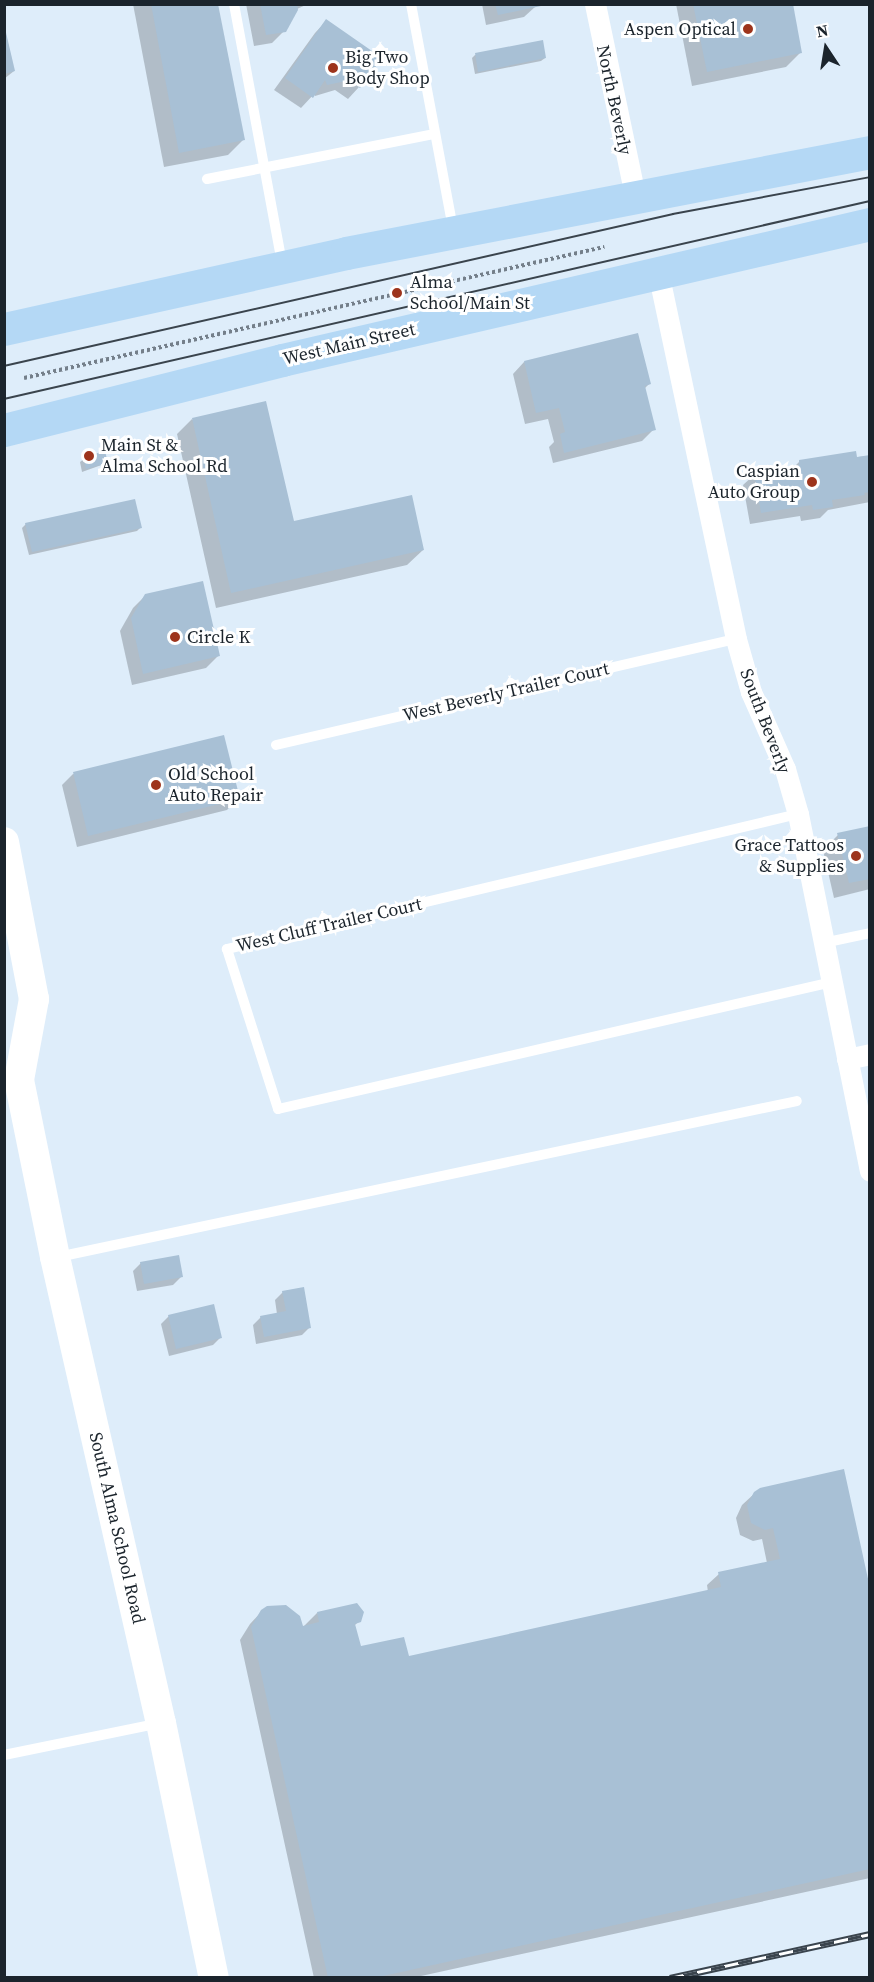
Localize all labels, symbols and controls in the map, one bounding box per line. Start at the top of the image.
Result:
place label: Aspen Optical [624,18,736,40]
north arrow [796,18,856,78]
text: N [814,18,830,42]
marker: Aspen Optical [741,22,755,36]
street label: North Beverly [592,43,636,157]
place label: Big Two Body Shop [345,47,430,90]
marker: Big Two Body Shop [326,61,340,75]
place label: Alma School/Main St [410,272,530,314]
marker: Alma School/Main St [388,284,406,302]
street label: West Main Street [281,318,417,370]
place label: Main St & Alma School Rd [101,435,227,478]
marker: Main St & Alma School Rd [82,449,96,463]
place label: Caspian Auto Group [708,461,800,504]
marker: Caspian Auto Group [805,475,819,489]
place label: Circle K [187,626,250,648]
marker: Circle K [168,630,182,644]
street label: West Beverly Trailer Court [401,658,611,726]
street label: South Beverly [735,666,795,776]
place label: Old School Auto Repair [168,764,263,806]
marker: Old School Auto Repair [149,778,163,792]
place label: Grace Tattoos & Supplies [734,835,844,878]
marker: Grace Tattoos & Supplies [849,849,863,863]
street label: West Cluff Trailer Court [234,893,424,957]
street label: South Alma School Road [84,1430,150,1626]

